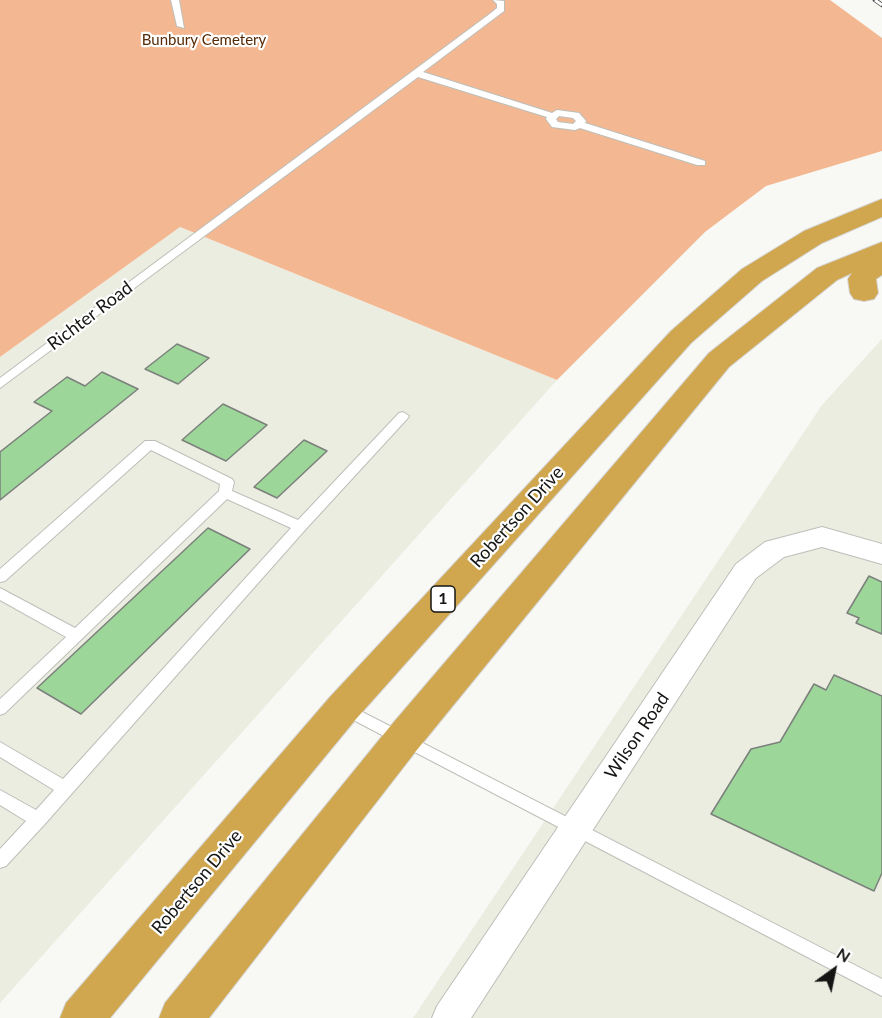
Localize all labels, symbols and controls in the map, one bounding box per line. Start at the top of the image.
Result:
park label: Bunbury Cemetery [142,31,266,49]
street label: Richter Road [43,277,137,355]
street label: Robertson Drive [466,462,568,572]
road number: 1 [431,586,455,612]
street label: Wilson Road [600,689,674,783]
street label: Robertson Drive [147,826,247,938]
north arrow [804,940,864,1000]
text: N [834,943,854,966]

